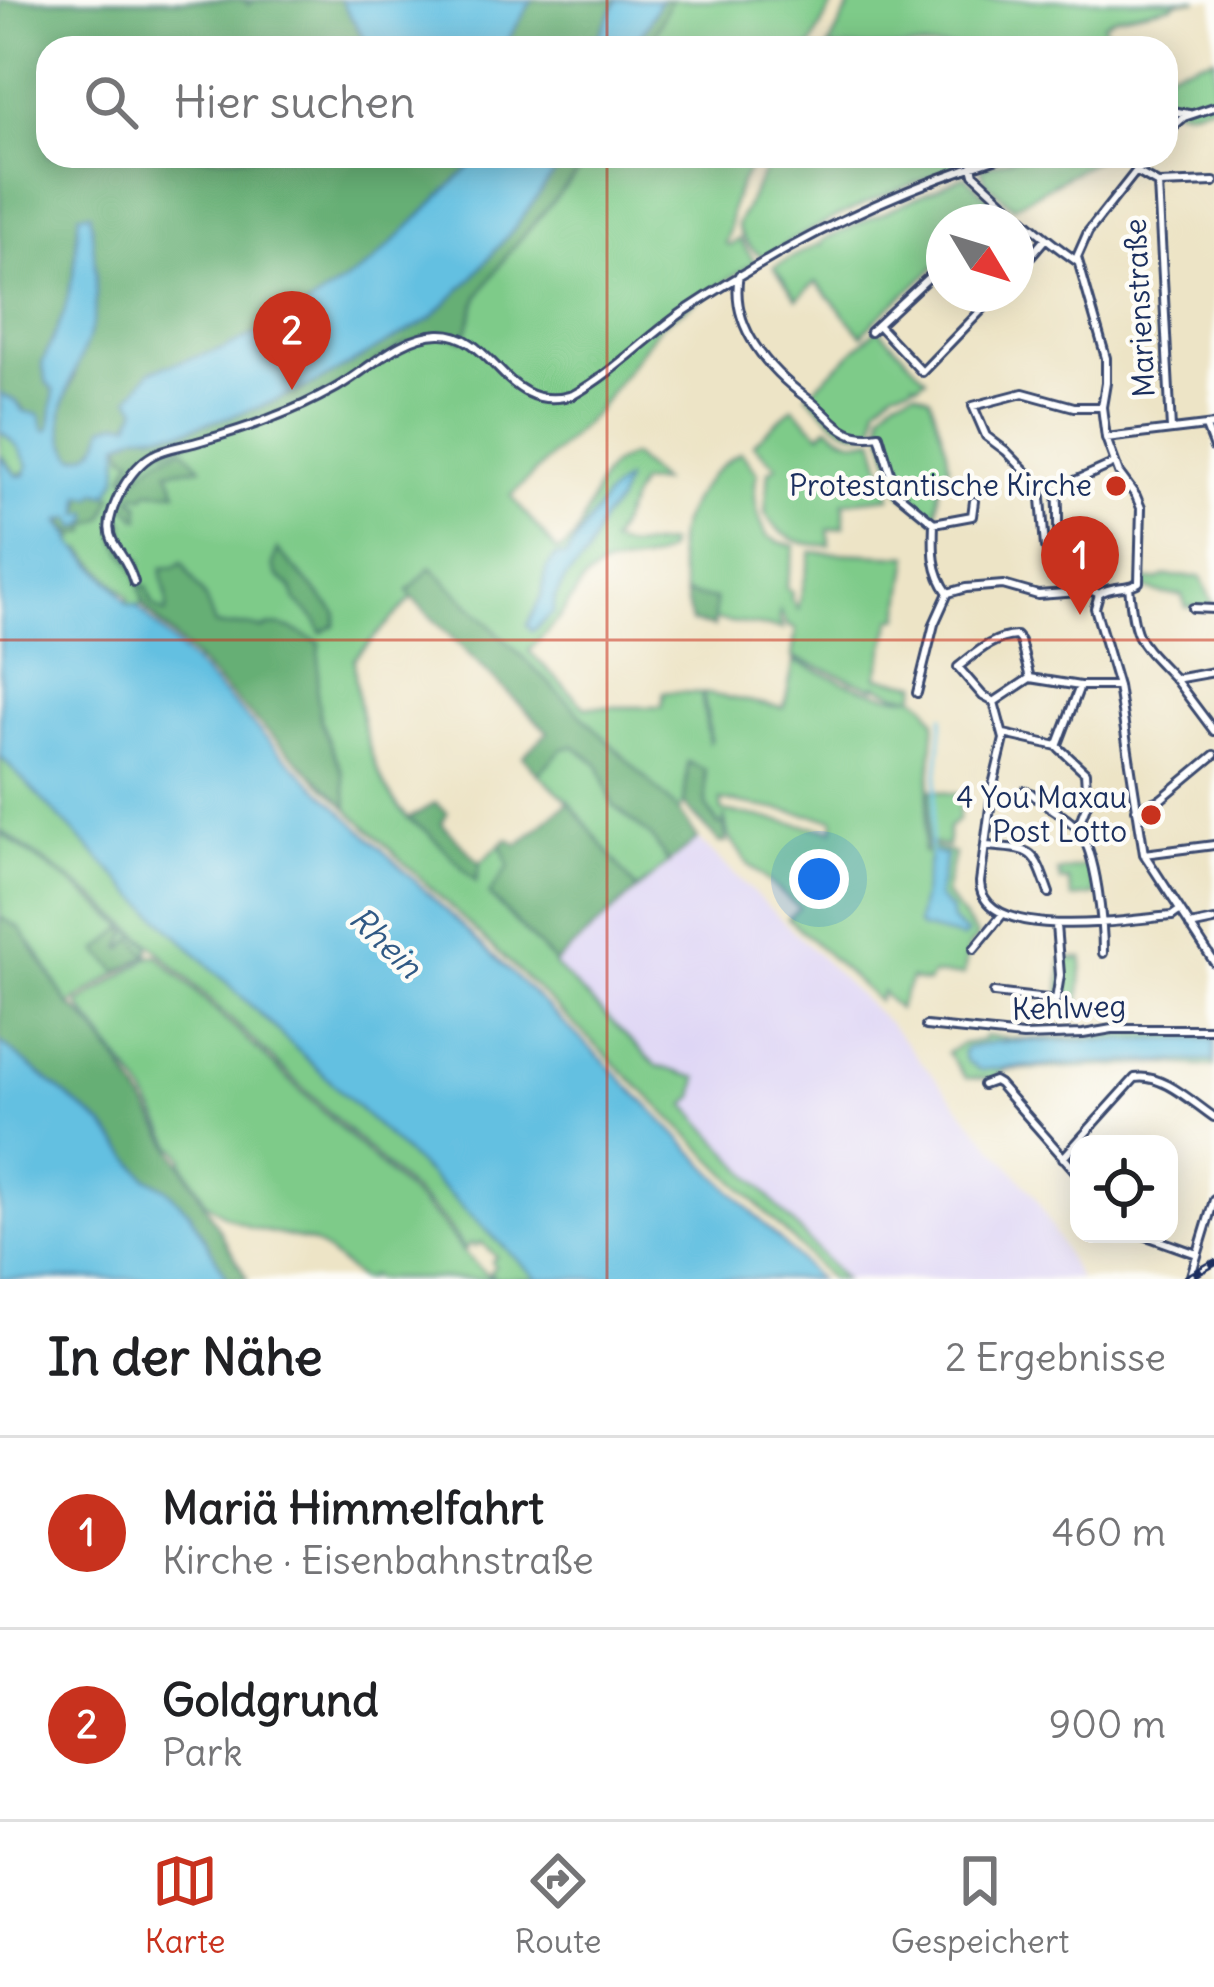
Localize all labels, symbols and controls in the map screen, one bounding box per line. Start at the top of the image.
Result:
search box [36,36,1178,168]
icon: search [78,69,144,135]
text: Hier suchen [174,74,415,130]
north arrow [926,204,1034,312]
street label: Marienstraße [1115,218,1163,398]
pin: 2 [253,291,331,390]
place label: Protestantische Kirche [789,466,1092,504]
marker: Protestantische Kirche [1103,473,1129,499]
pin: 1 [1041,516,1119,615]
place label: 4 You Maxau Post Lotto [956,778,1127,850]
marker: 4 You Maxau Post Lotto [1138,802,1164,828]
your location [789,849,849,909]
water label: Rhein [341,898,432,987]
street label: Kehlweg [1011,986,1127,1028]
map controls [1070,1135,1178,1243]
button: locate [1070,1135,1178,1243]
text: In der Nähe [48,1325,323,1389]
text: 2 Ergebnisse [945,1333,1166,1382]
text: Mariä Himmelfahrt [162,1480,544,1536]
text: 1 [79,1508,95,1557]
text: 460 m [1052,1508,1166,1557]
text: Kirche · Eisenbahnstraße [162,1536,594,1585]
text: Goldgrund [162,1672,379,1728]
text: 2 [76,1700,98,1749]
text: 900 m [1049,1700,1166,1749]
text: Park [162,1728,243,1777]
tab: Karte [145,1848,226,1962]
tab: Route [515,1848,602,1962]
tab: Gespeichert [891,1848,1069,1962]

